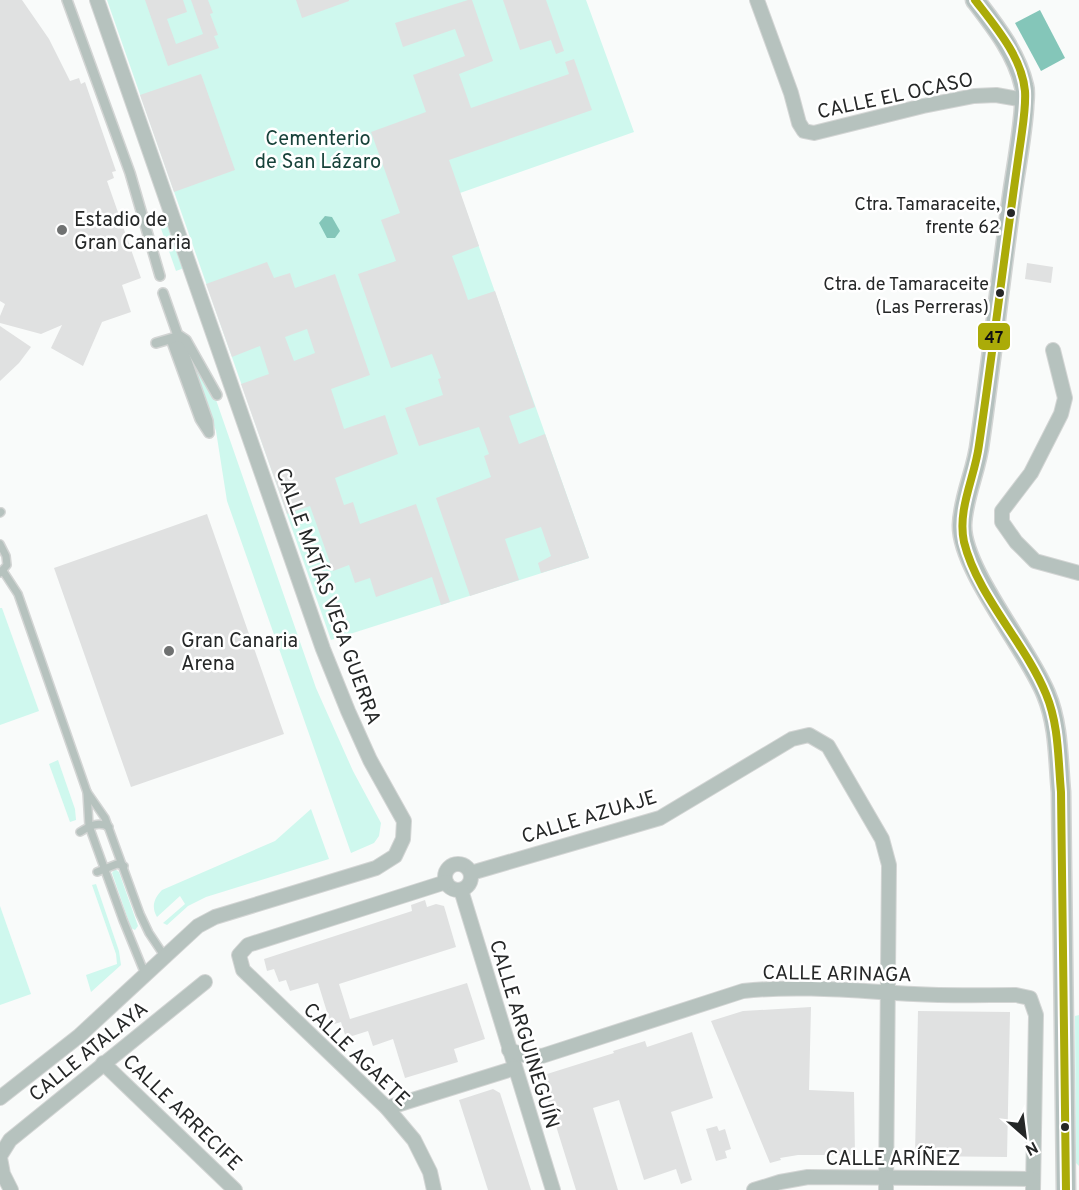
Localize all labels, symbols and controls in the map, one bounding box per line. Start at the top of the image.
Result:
street label: CALLE EL OCASO [815,68,976,126]
park label: Cementerio de San Lázaro [255,127,381,176]
place label: Ctra. Tamaraceite, frente 62 [854,194,1000,240]
marker: Ctra. Tamaraceite, frente 62 [1005,207,1017,219]
place label: Estadio de Gran Canaria [74,208,191,257]
marker: Estadio de Gran Canaria [55,223,69,237]
place label: Ctra. de Tamaraceite (Las Perreras) [823,274,989,320]
marker: Ctra. de Tamaraceite (Las Perreras) [994,287,1006,299]
line badge: 47 [977,322,1011,351]
text: 47 [985,329,1003,349]
street label: CALLE MATÍAS VEGA GUERRA [268,464,388,729]
place label: Gran Canaria Arena [181,629,298,678]
marker: Gran Canaria Arena [162,644,176,658]
street label: CALLE AZUAJE [519,785,660,851]
street label: CALLE ARGUINEGUÍN [482,936,566,1132]
street label: CALLE ARINAGA [762,961,912,989]
street label: CALLE ATALAYA [24,997,154,1109]
street label: CALLE AGAETE [297,998,415,1113]
street label: CALLE ARRECIFE [116,1050,247,1177]
north arrow [995,1106,1055,1166]
unlabelled marker [1059,1121,1071,1133]
text: N [1021,1136,1041,1159]
street label: CALLE ARÍÑEZ [825,1145,961,1173]

